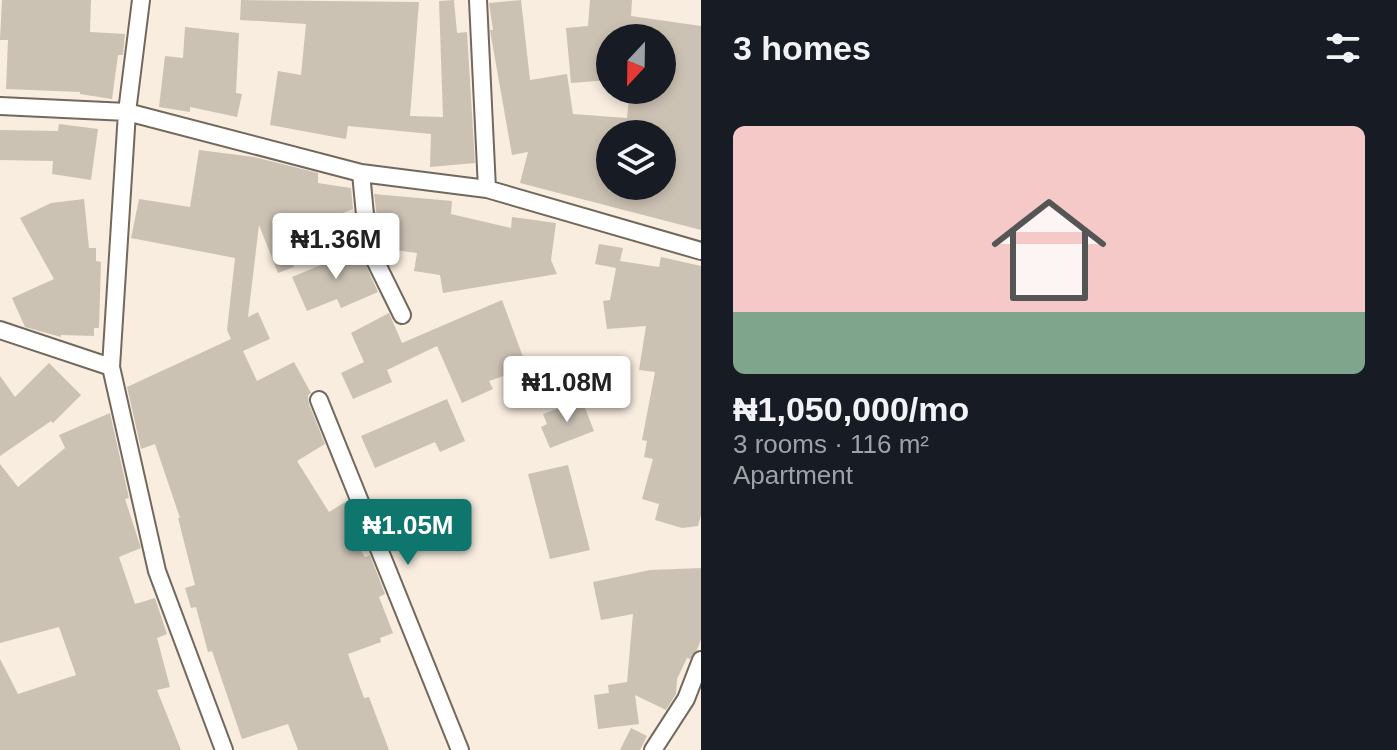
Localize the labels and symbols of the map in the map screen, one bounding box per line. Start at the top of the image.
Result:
north arrow [596,24,676,104]
pin: ₦1.36M [271,213,401,281]
pin: ₦1.08M [502,356,632,424]
pin: ₦1.05M [343,499,473,567]

